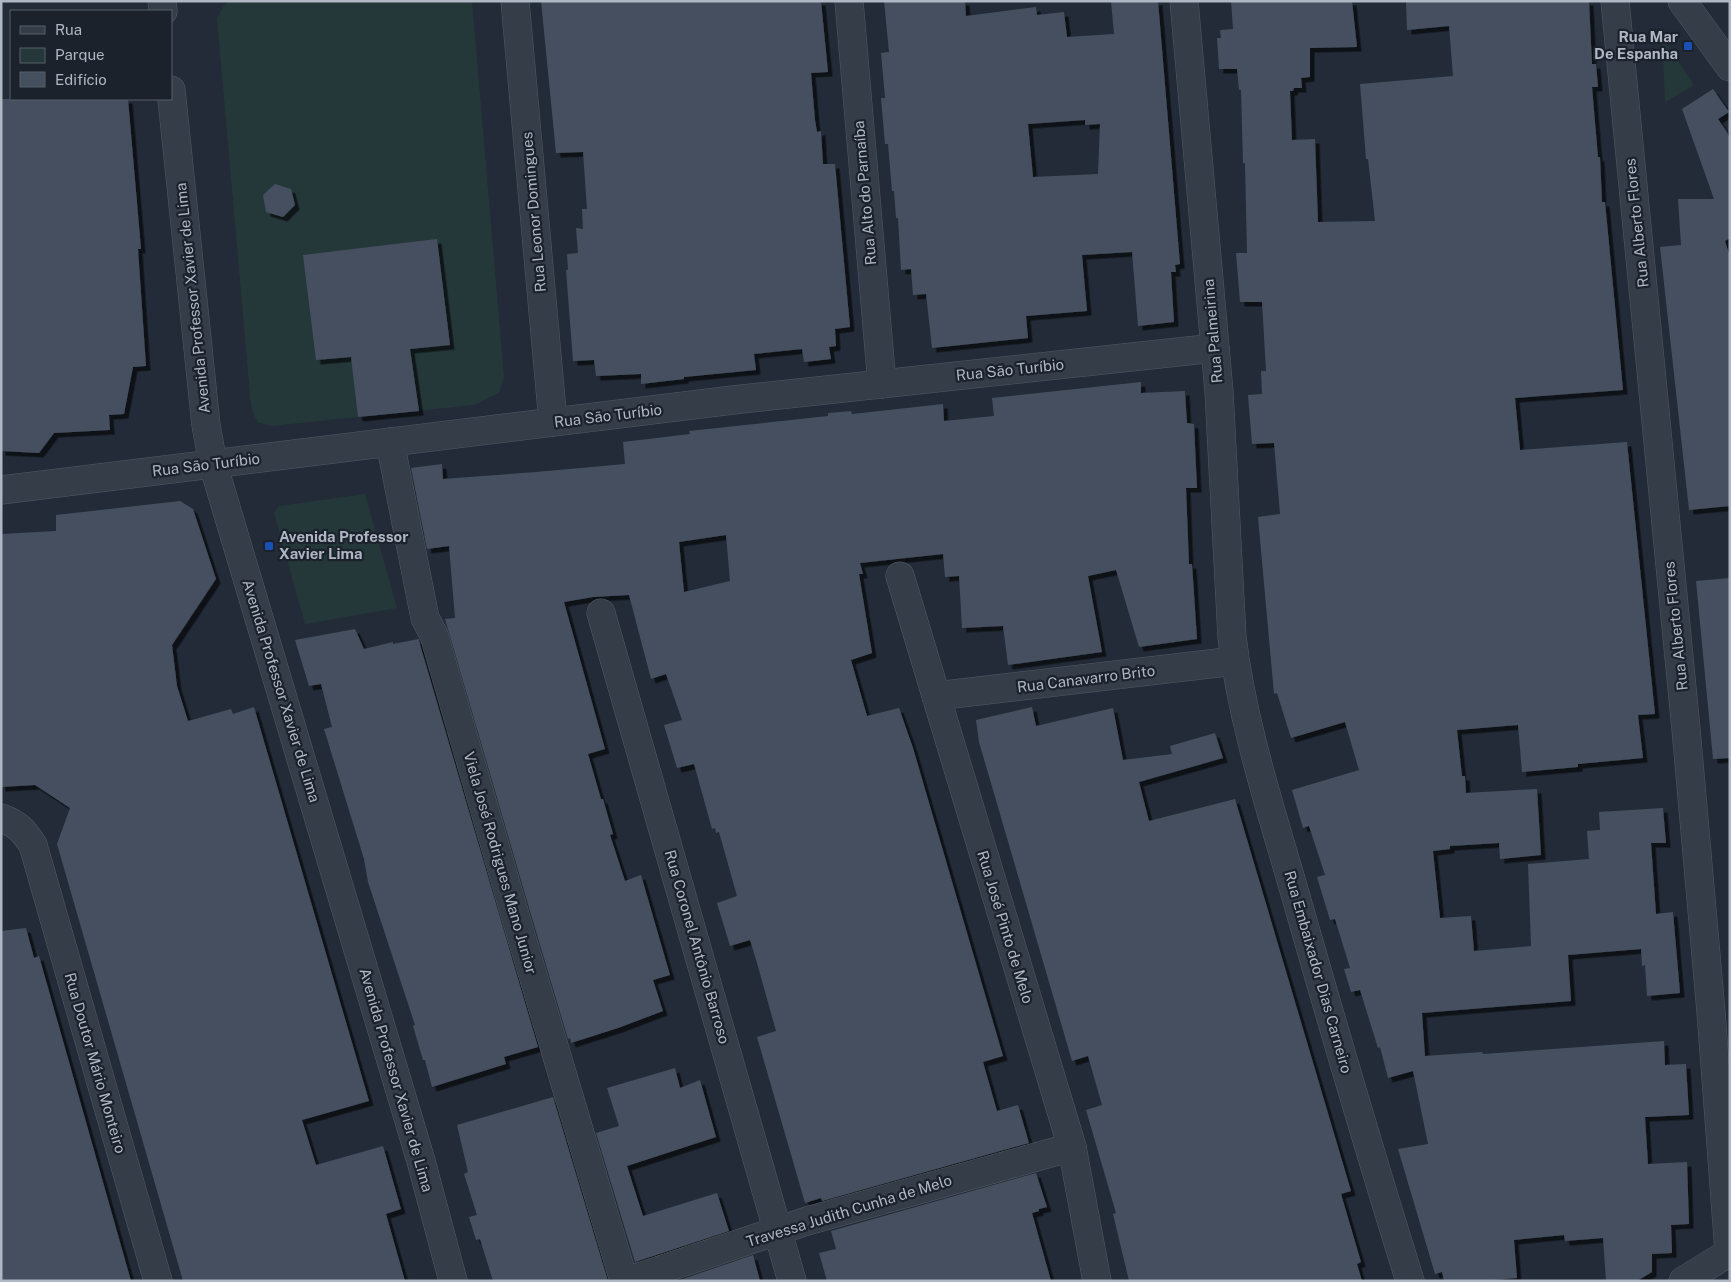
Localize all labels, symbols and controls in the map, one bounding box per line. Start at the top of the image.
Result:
legend [10,10,172,100]
text: Rua [55,21,82,38]
place label: Rua Mar De Espanha [1594,28,1678,62]
marker: Rua Mar De Espanha [1682,40,1694,52]
text: Parque [55,46,105,63]
text: Edifício [55,71,107,88]
street label: Rua Alto do Parnaíba [850,120,879,266]
street label: Rua Leonor Domingues [518,131,549,293]
street label: Rua Alberto Flores [1621,158,1652,289]
street label: Avenida Professor Xavier de Lima [172,182,213,414]
street label: Rua Palmeirina [1199,278,1226,384]
street label: Rua São Turíbio [955,355,1065,384]
street label: Rua São Turíbio [553,400,663,431]
street label: Rua São Turíbio [151,449,261,480]
place label: Avenida Professor Xavier Lima [279,528,408,562]
marker: Avenida Professor Xavier Lima [263,540,275,552]
street label: Rua Alberto Flores [1660,561,1691,692]
street label: Avenida Professor Xavier de Lima [239,577,324,804]
street label: Rua Canavarro Brito [1016,662,1156,695]
street label: Viela José Rodrigues Mano Junior [461,750,540,976]
street label: Rua Coronel Antônio Barroso [662,848,733,1046]
street label: Rua José Pinto de Melo [974,848,1037,1005]
street label: Rua Embaixador Dias Carneiro [1281,869,1356,1075]
street label: Avenida Professor Xavier de Lima [356,966,437,1194]
street label: Rua Doutor Mário Monteiro [62,971,129,1155]
street label: Travessa Judith Cunha de Melo [744,1171,954,1250]

